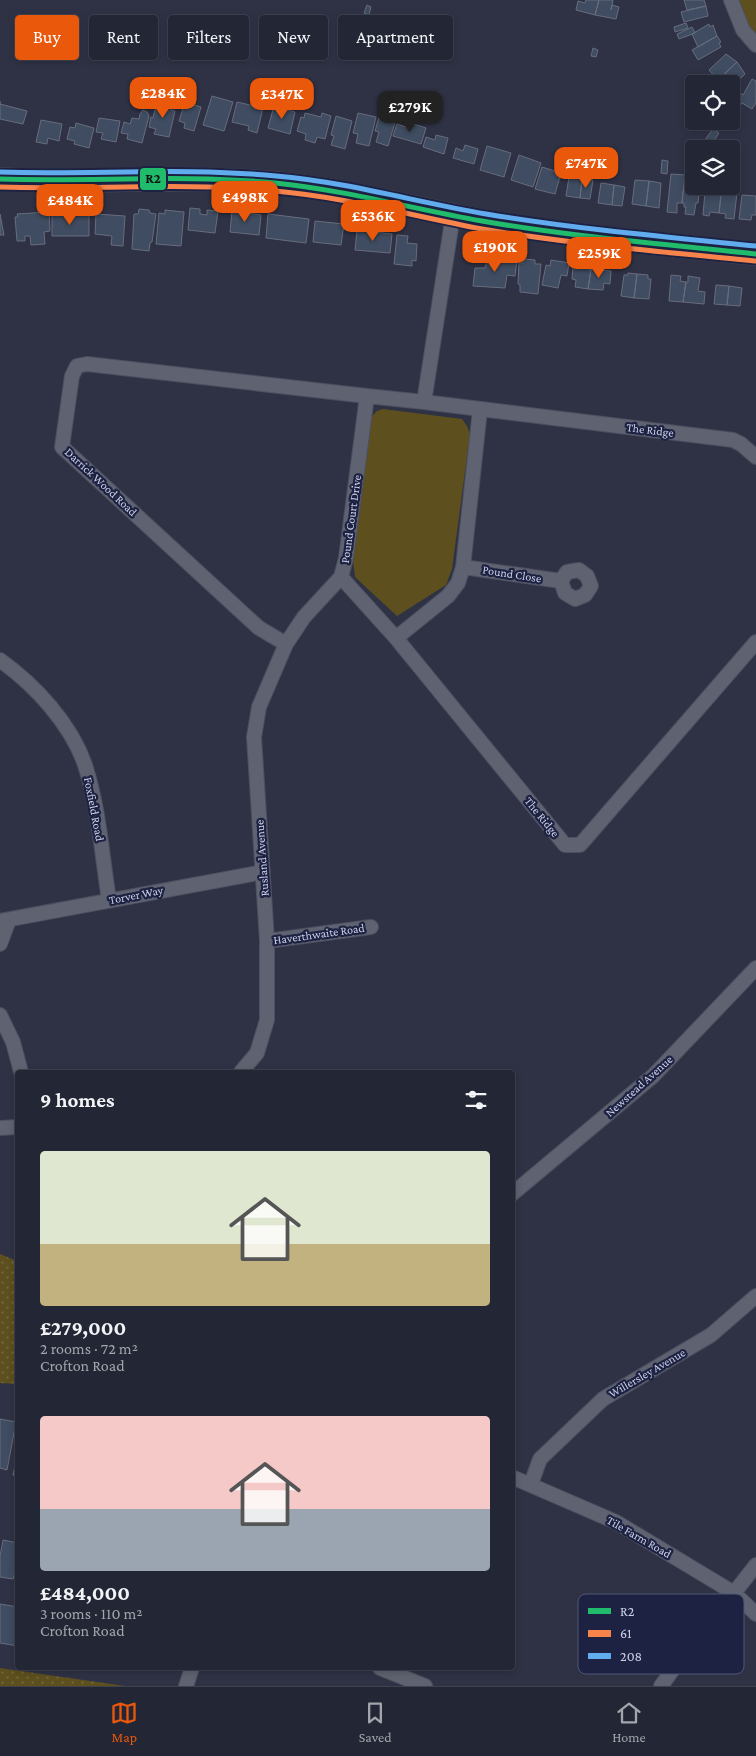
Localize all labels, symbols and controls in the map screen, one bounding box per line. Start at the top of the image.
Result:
chip: Buy [15,15,79,60]
chip: Rent [89,15,158,60]
chip: Filters [168,15,249,60]
chip: New [259,15,328,60]
chip: Apartment [338,15,453,60]
map controls [685,75,740,195]
button: locate [685,75,740,130]
pin: £284K [128,76,198,119]
pin: £347K [247,78,317,120]
text: £284K [141,84,185,101]
text: £347K [261,85,303,102]
pin: £279K [375,90,445,133]
text: £279K [389,98,431,115]
button: layers [685,140,740,195]
pin: £747K [551,146,621,189]
text: £747K [565,154,607,171]
line badge: R2 [139,167,167,191]
text: R2 [145,170,161,186]
pin: £498K [210,180,280,223]
pin: £484K [35,184,105,226]
text: £498K [222,188,268,205]
text: £484K [47,191,93,208]
pin: £536K [338,200,408,242]
text: £536K [352,207,394,224]
pin: £190K [460,230,530,273]
pin: £259K [564,236,634,279]
text: £190K [473,238,517,255]
text: £259K [577,244,621,261]
street label: The Ridge [626,420,674,440]
street label: Darrick Wood Road [62,445,140,519]
street label: Pound Court Drive [338,474,364,564]
street label: Pound Close [482,562,542,586]
street label: Foxfield Road [81,776,107,843]
street label: The Ridge [522,794,562,840]
street label: Rusland Avenue [252,819,272,897]
street label: Torver Way [108,883,165,907]
street label: Haverthwaite Road [273,921,366,947]
street label: Newstead Avenue [603,1052,675,1120]
icon: filters [462,1086,490,1114]
text: 9 homes [40,1088,115,1112]
icon: home [220,1184,310,1274]
text: £279,000 [40,1316,126,1340]
text: 2 rooms · 72 m² [40,1340,138,1357]
street label: Willersley Avenue [606,1345,688,1401]
text: Crofton Road [40,1357,125,1374]
icon: home [220,1449,310,1539]
street label: Tile Farm Road [604,1513,674,1561]
text: £484,000 [40,1581,130,1605]
legend [578,1594,744,1674]
text: R2 [620,1603,635,1619]
text: 3 rooms · 110 m² [40,1605,143,1622]
text: Crofton Road [40,1622,125,1639]
text: 61 [620,1625,632,1641]
text: 208 [620,1648,642,1664]
tab: Map [110,1699,138,1745]
tab: Saved [359,1699,392,1745]
tab: Home [612,1699,646,1745]

